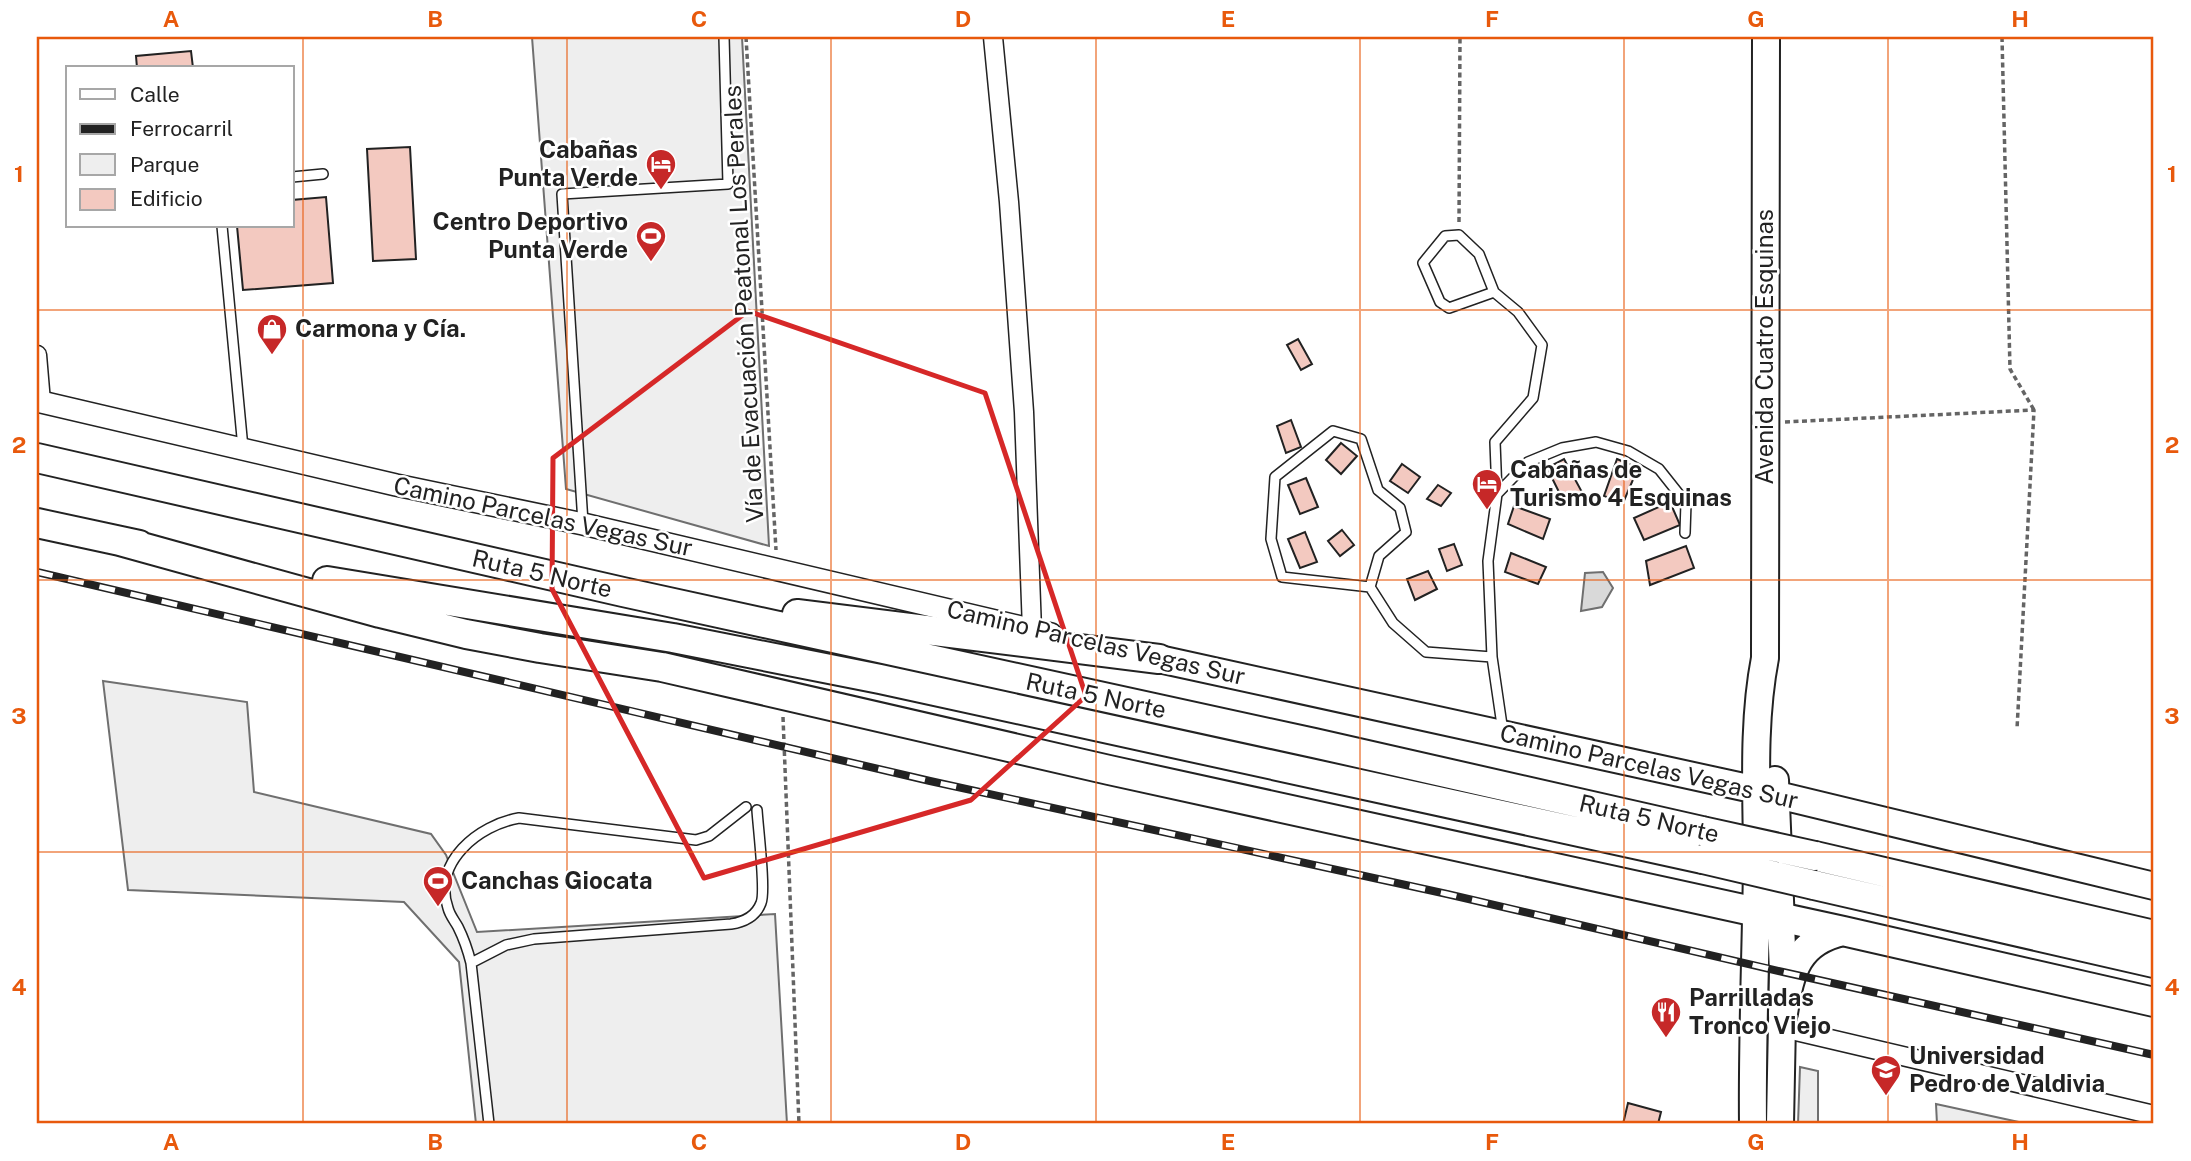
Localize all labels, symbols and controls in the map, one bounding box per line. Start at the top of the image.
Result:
text: A [163,5,180,32]
text: B [427,5,443,32]
text: C [691,5,707,32]
text: D [955,5,971,32]
text: E [1221,5,1235,32]
text: F [1485,5,1499,32]
text: G [1747,5,1765,32]
text: H [2011,5,2029,32]
legend [66,66,294,228]
text: Calle [130,82,180,107]
street label: Vía de Evacuación Peatonal Los Perales [718,85,768,524]
text: Ferrocarril [130,116,233,141]
place label: Cabañas Punta Verde [498,135,638,191]
hotel icon: Cabañas Punta Verde [644,147,678,191]
text: Parque [130,152,199,177]
text: 1 [14,160,24,187]
text: 1 [2167,160,2177,187]
text: Edificio [130,186,203,211]
place label: Centro Deportivo Punta Verde [432,207,628,263]
street label: Avenida Cuatro Esquinas [1750,209,1778,485]
sports icon: Centro Deportivo Punta Verde [634,219,668,263]
shop icon: Carmona y Cía. [255,312,289,356]
place label: Carmona y Cía. [295,314,466,342]
text: 2 [12,431,26,458]
text: 2 [2165,431,2179,458]
place label: Cabañas de Turismo 4 Esquinas [1510,455,1732,511]
hotel icon: Cabañas de Turismo 4 Esquinas [1470,467,1504,511]
street label: Camino Parcelas Vegas Sur [391,471,695,561]
street label: Ruta 5 Norte [470,543,615,603]
street label: Camino Parcelas Vegas Sur [944,594,1248,690]
street label: Ruta 5 Norte [1024,666,1169,724]
text: 3 [11,702,27,729]
text: 3 [2164,702,2180,729]
street label: Camino Parcelas Vegas Sur [1497,718,1801,814]
street label: Ruta 5 Norte [1577,788,1722,848]
sports icon: Canchas Giocata [421,864,455,908]
place label: Canchas Giocata [461,866,653,894]
text: 4 [11,973,27,1000]
text: 4 [2164,973,2180,1000]
place label: Parrilladas Tronco Viejo [1689,983,1831,1039]
restaurant icon: Parrilladas Tronco Viejo [1649,995,1683,1039]
place label: Universidad Pedro de Valdivia [1909,1041,2105,1097]
school or university icon: Universidad Pedro de Valdivia [1869,1053,1903,1097]
text: A [163,1128,180,1155]
text: B [427,1128,443,1155]
text: C [691,1128,707,1155]
text: D [955,1128,971,1155]
text: E [1221,1128,1235,1155]
text: F [1485,1128,1499,1155]
text: G [1747,1128,1765,1155]
text: H [2011,1128,2029,1155]

